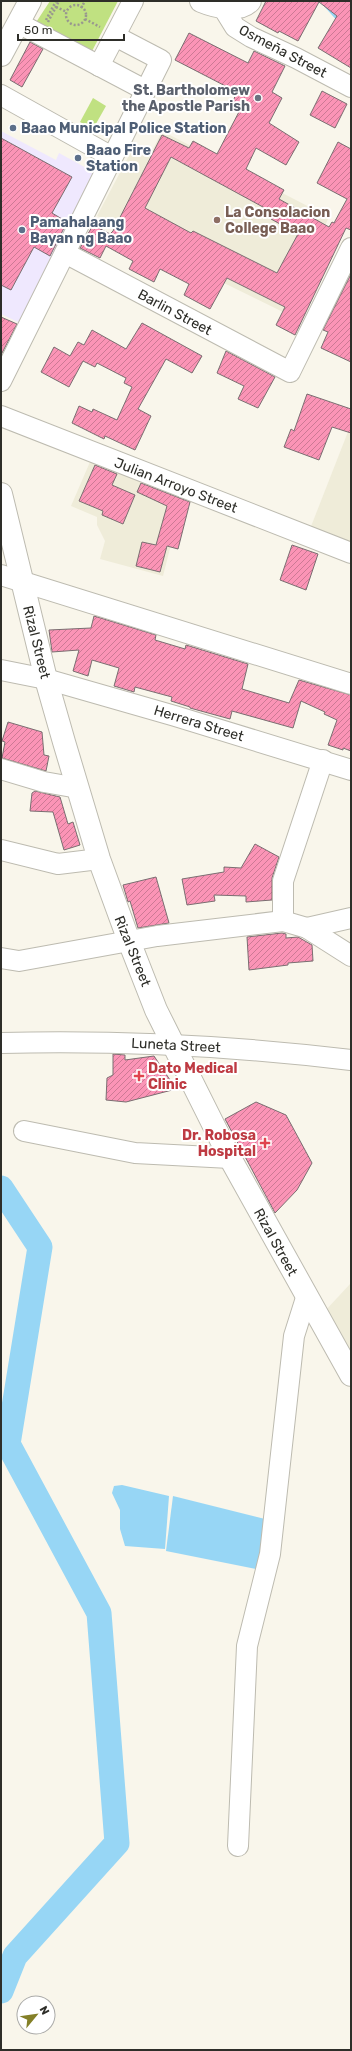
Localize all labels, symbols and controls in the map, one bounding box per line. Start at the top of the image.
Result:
scale bar [18,16,124,42]
street label: Osmeña Street [236,21,330,82]
text: 50 m [24,23,52,37]
place label: St. Bartholomew the Apostle Parish [122,82,250,115]
marker: St. Bartholomew the Apostle Parish [253,93,263,103]
place label: Baao Municipal Police Station [21,120,226,137]
marker: Baao Municipal Police Station [8,123,18,133]
place label: Baao Fire Station [86,142,151,175]
marker: Baao Fire Station [73,153,83,163]
place label: La Consolacion College Baao [225,204,330,237]
place label: Pamahalaang Bayan ng Baao [30,214,132,247]
marker: La Consolacion College Baao [212,215,222,225]
marker: Pamahalaang Bayan ng Baao [17,225,27,235]
street label: Barlin Street [135,286,215,339]
street label: Julian Arroyo Street [112,454,240,517]
street label: Rizal Street [19,604,54,681]
street label: Herrera Street [152,702,246,745]
street label: Rizal Street [111,913,155,989]
street label: Luneta Street [131,1035,222,1056]
place label: Dato Medical Clinic [148,1060,238,1093]
marker: Dato Medical Clinic [133,1070,145,1082]
place label: Dr. Robosa Hospital [182,1127,256,1160]
marker: Dr. Robosa Hospital [259,1137,271,1149]
street label: Rizal Street [250,1205,301,1279]
north arrow [16,1995,56,2035]
text: N [37,2004,52,2017]

